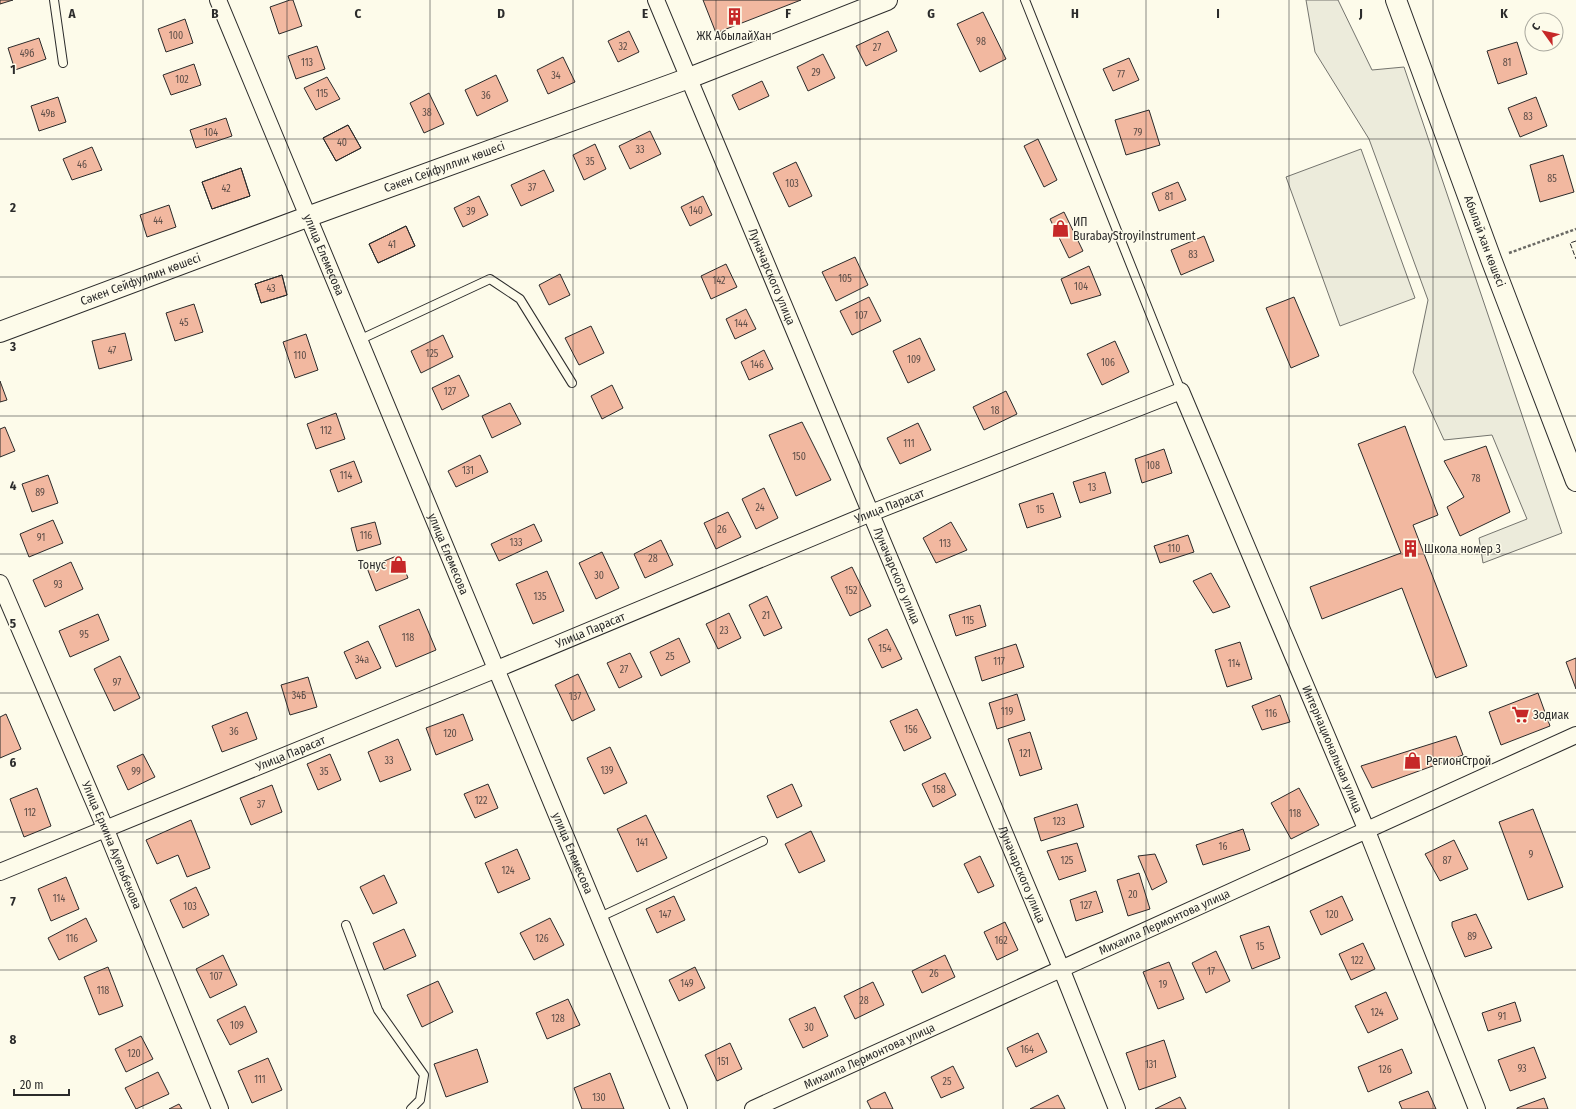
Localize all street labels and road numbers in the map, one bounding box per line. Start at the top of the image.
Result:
street label: Сәкен Сейфуллин көшесі [382,139,507,195]
street label: Абылай хан көшесі [1461,194,1508,289]
street label: улица Елемесова [301,212,347,298]
street label: Луначарского улица [745,226,798,327]
street label: Сәкен Сейфуллин көшесі [78,250,203,308]
street label: Улица Парасат [852,486,927,526]
street label: улица Елемесова [425,511,472,597]
street label: Луначарского улица [870,525,923,626]
street label: Улица Парасат [553,609,627,651]
street label: Интернациональная улица [1299,683,1366,815]
street label: Улица Парасат [253,733,328,774]
street label: Улица Еркина Ауельбекова [79,778,145,911]
street label: улица Елемесова [550,810,596,896]
street label: Луначарского улица [995,824,1048,925]
street label: Михаила Лермонтова улица [1097,886,1232,958]
street label: Михаила Лермонтова улица [802,1020,937,1092]

